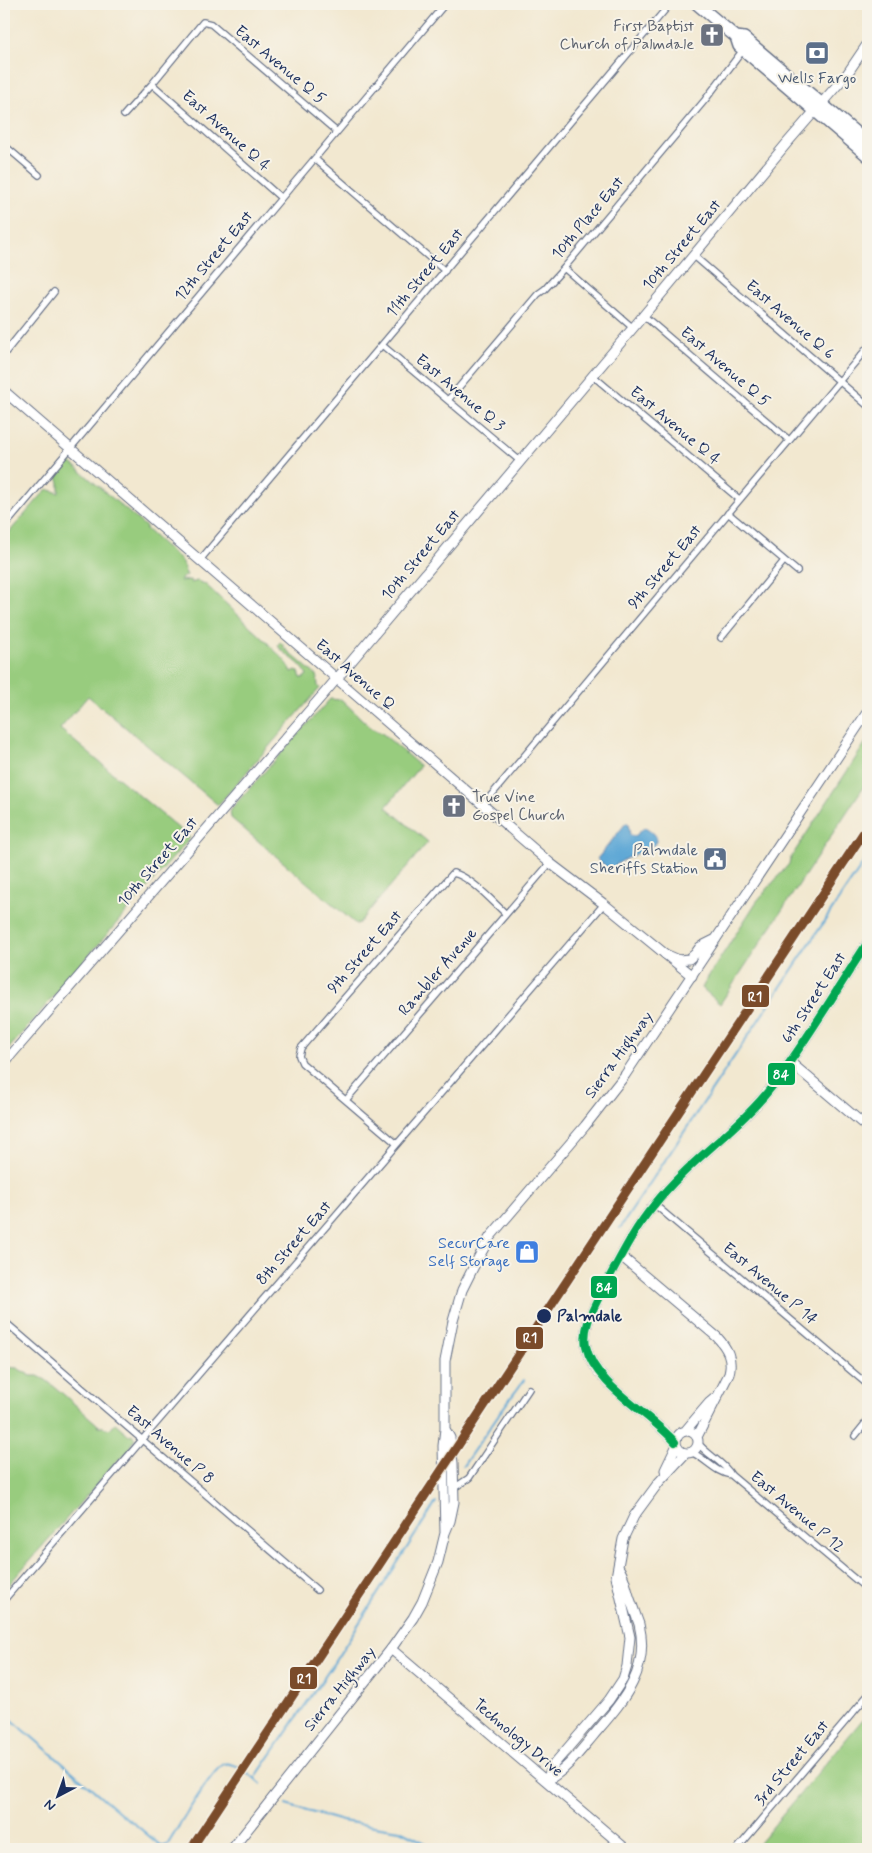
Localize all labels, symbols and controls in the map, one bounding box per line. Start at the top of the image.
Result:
place label: First Baptist Church of Palmdale [559,16,694,55]
street label: East Avenue Q 5 [230,21,330,109]
church icon: First Baptist Church of Palmdale [699,22,725,48]
bank icon: Wells Fargo [804,40,830,66]
place label: Wells Fargo [778,68,856,89]
street label: East Avenue Q 4 [177,86,275,176]
street label: 10th Place East [547,172,629,264]
street label: 10th Street East [638,195,726,295]
street label: 12th Street East [170,206,258,306]
street label: 11th Street East [381,224,469,322]
street label: East Avenue Q 6 [741,276,839,364]
street label: East Avenue Q 5 [676,322,774,412]
street label: East Avenue Q 3 [411,349,509,437]
street label: East Avenue Q 4 [625,382,725,470]
street label: 10th Street East [377,505,465,605]
street label: 9th Street East [623,520,707,614]
street label: East Avenue Q [311,635,399,715]
place label: True Vine Gospel Church [472,787,565,826]
church icon: True Vine Gospel Church [441,793,467,819]
street label: 10th Street East [113,813,203,911]
place label: Palmdale Sheriffs Station [590,840,698,879]
public building icon: Palmdale Sheriffs Station [702,846,728,872]
street label: 9th Street East [323,906,407,998]
street label: Rambler Avenue [394,923,482,1020]
street label: 6th Street East [777,948,851,1048]
line badge: R1 [741,984,770,1008]
text: R1 [748,988,762,1006]
street label: Sierra Highway [580,1007,659,1103]
line badge: 84 [767,1062,796,1086]
text: 84 [773,1066,790,1084]
street label: 8th Street East [251,1196,337,1290]
place label: SecurCare Self Storage [428,1233,510,1272]
street label: East Avenue P 14 [718,1238,822,1330]
shop icon: SecurCare Self Storage [514,1239,540,1265]
line badge: 84 [590,1275,618,1299]
text: 84 [596,1279,613,1297]
place label: Palmdale [557,1306,623,1327]
marker: Palmdale [535,1307,553,1325]
line badge: R1 [515,1326,544,1350]
text: R1 [523,1329,537,1347]
street label: East Avenue P 8 [122,1401,218,1489]
street label: East Avenue P 12 [746,1467,848,1557]
street label: Sierra Highway [299,1642,381,1736]
line badge: R1 [289,1666,318,1690]
text: R1 [297,1670,311,1688]
street label: Technology Drive [468,1694,567,1782]
street label: 3rd Street East [750,1716,834,1810]
north arrow [32,1770,82,1820]
text: N [41,1795,60,1815]

